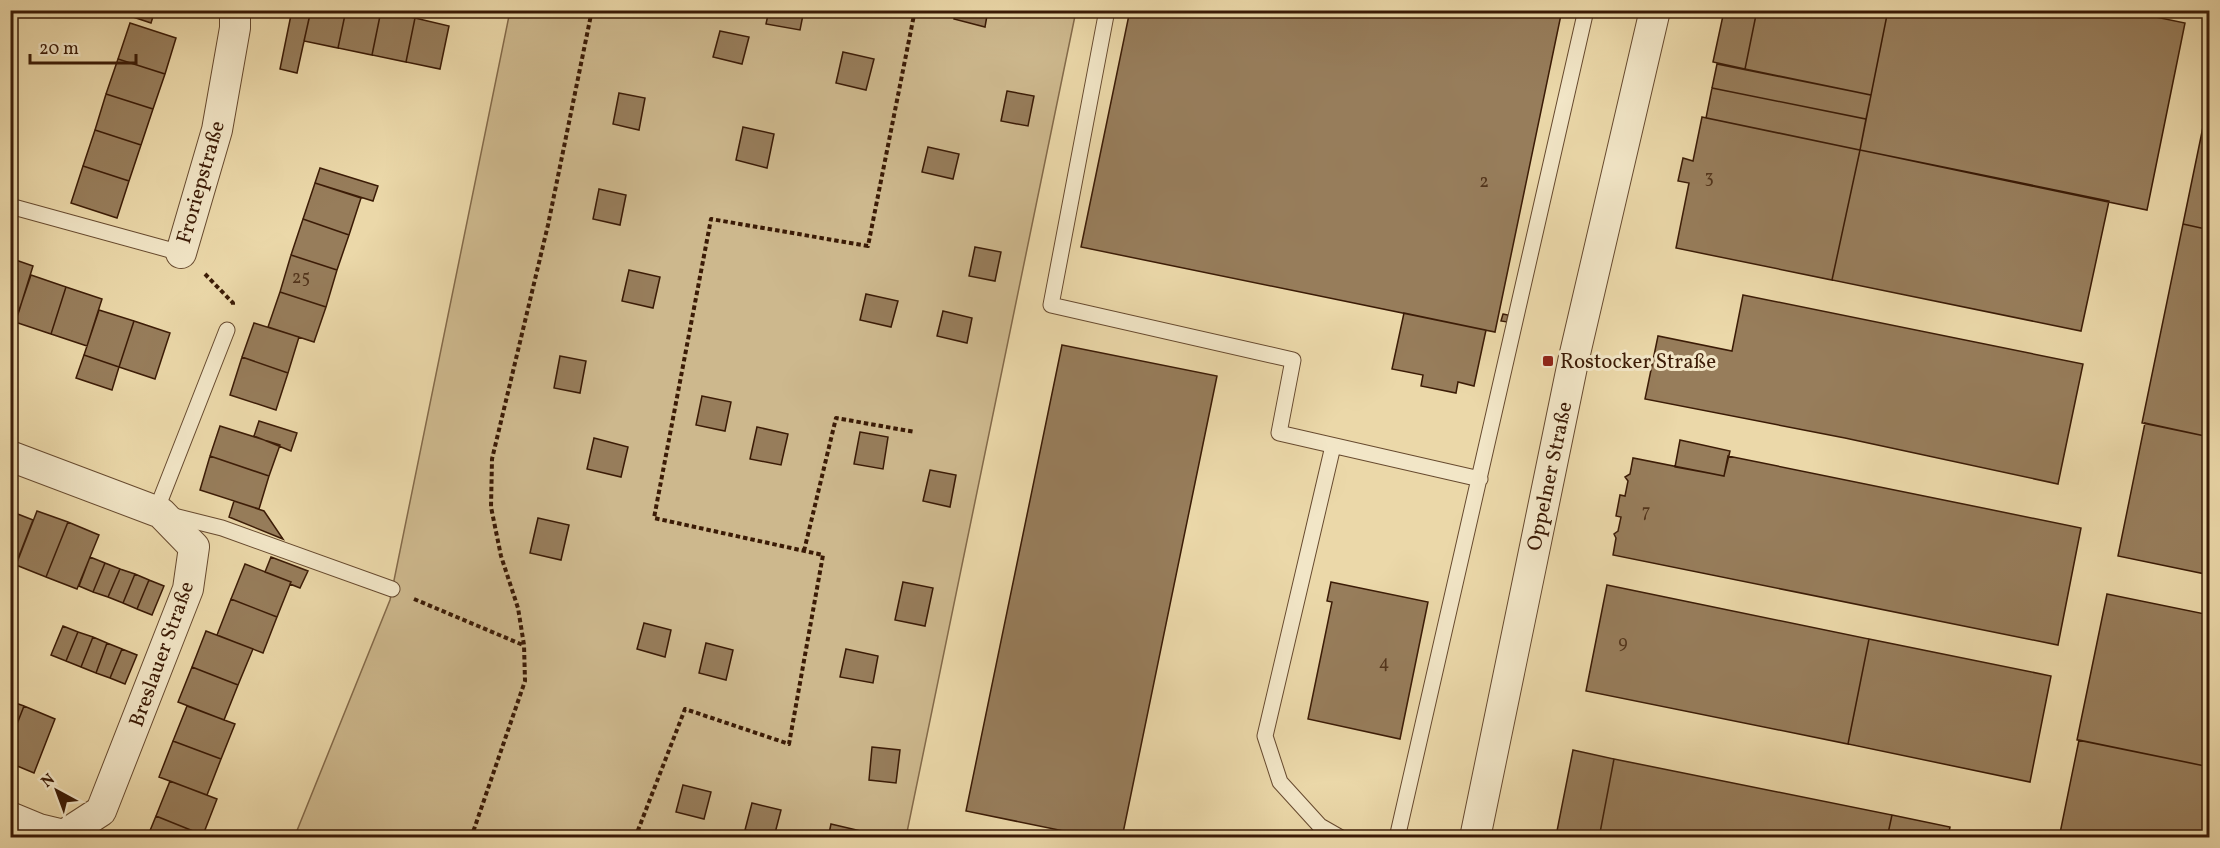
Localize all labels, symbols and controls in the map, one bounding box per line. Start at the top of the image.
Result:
scale bar [30,27,136,65]
text: 20 m [39,37,79,62]
street label: Froriepstraße [170,118,233,247]
house number: 3 [1704,166,1714,191]
house number: 2 [1479,170,1489,195]
house number: 25 [292,266,310,291]
place label: Rostocker Straße [1560,348,1716,377]
marker: Rostocker Straße [1541,354,1555,368]
street label: Oppelner Straße [1520,399,1580,554]
house number: 7 [1642,500,1650,525]
street label: Breslauer Straße [123,578,202,731]
house number: 9 [1618,631,1628,656]
house number: 4 [1379,651,1389,676]
north arrow [27,761,87,821]
text: N [37,769,60,793]

